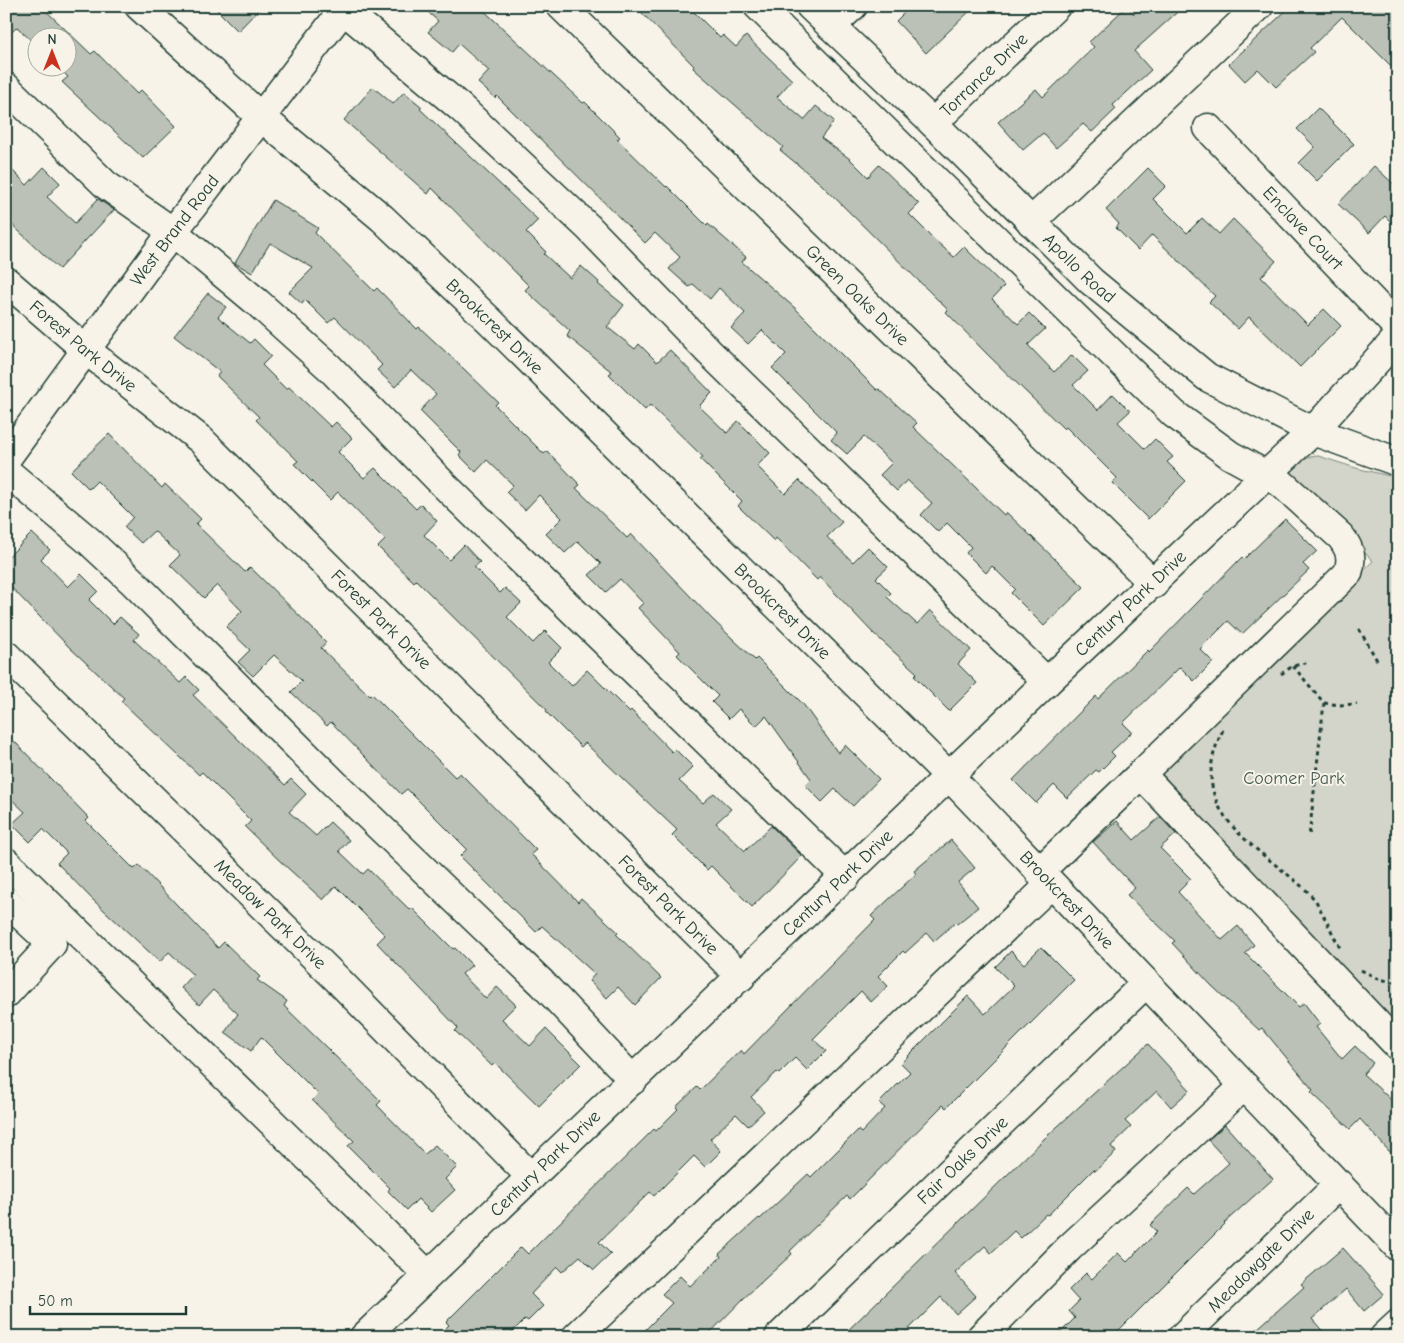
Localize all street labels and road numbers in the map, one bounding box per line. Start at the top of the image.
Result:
street label: Torrance Drive [936,29,1032,122]
street label: West Brand Road [126,171,224,290]
street label: Enclave Court [1258,182,1348,275]
street label: Apollo Road [1039,229,1120,308]
street label: Green Oaks Drive [801,240,913,350]
street label: Brookcrest Drive [442,275,547,379]
street label: Forest Park Drive [25,296,141,397]
street label: Century Park Drive [1071,546,1191,661]
street label: Brookcrest Drive [730,559,835,664]
street label: Forest Park Drive [327,565,435,674]
street label: Century Park Drive [778,826,897,941]
street label: Brookcrest Drive [1015,847,1118,953]
street label: Forest Park Drive [614,851,723,960]
street label: Meadow Park Drive [210,855,330,974]
street label: Century Park Drive [486,1106,605,1221]
street label: Fair Oaks Drive [913,1112,1013,1209]
street label: Meadowgate Drive [1204,1204,1319,1317]

